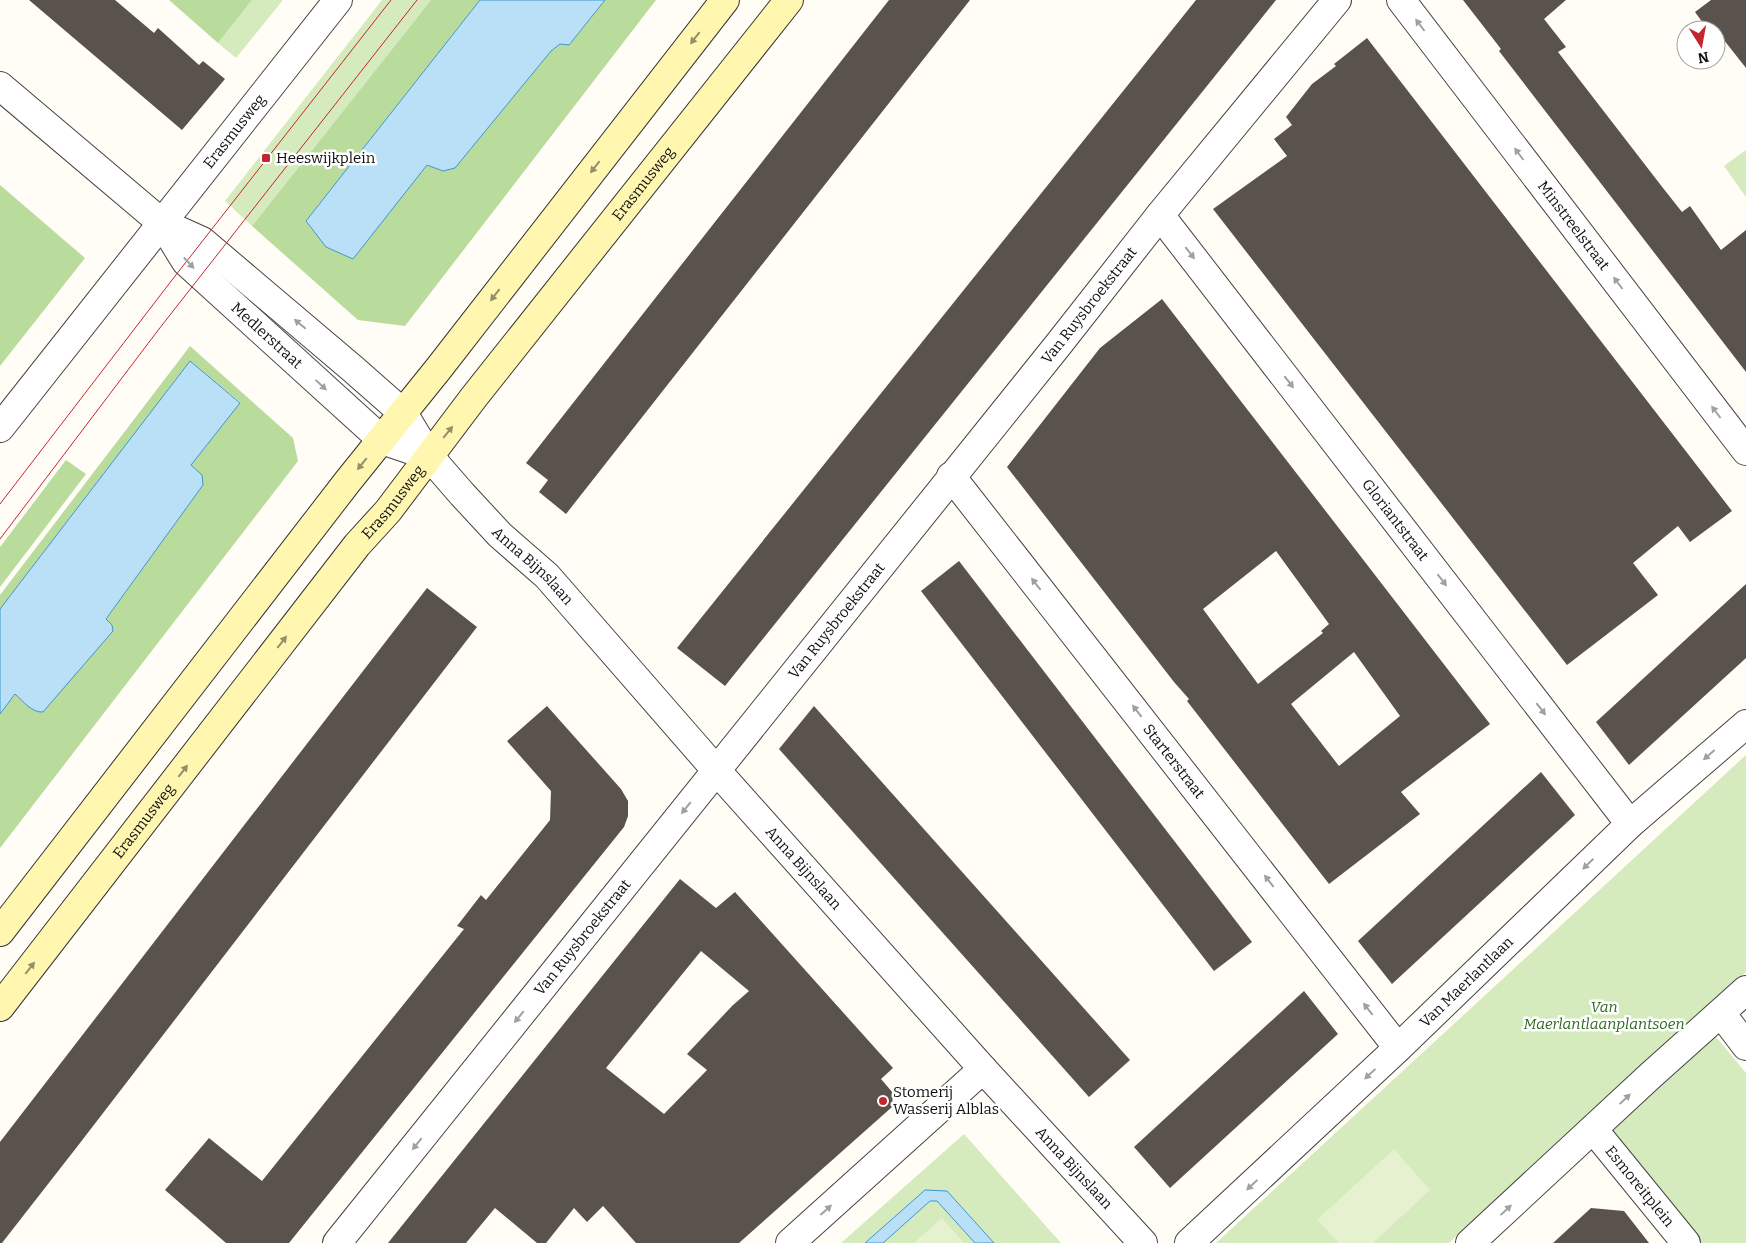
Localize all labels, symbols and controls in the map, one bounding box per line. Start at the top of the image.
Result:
one-way arrow [1415,18,1425,32]
north arrow [1676,20,1726,70]
one-way arrow [690,32,700,45]
text: N [1696,48,1710,67]
street label: Erasmusweg [199,91,269,172]
street label: Erasmusweg [608,143,678,224]
one-way arrow [1513,148,1524,161]
place label: Heeswijkplein [276,149,376,167]
marker: Heeswijkplein [260,152,272,164]
one-way arrow [590,160,601,173]
street label: Minstreelstraat [1534,177,1614,274]
street label: Van Ruysbroekstraat [1037,243,1141,367]
one-way arrow [1185,246,1195,260]
one-way arrow [183,257,195,269]
one-way arrow [1612,277,1623,290]
one-way arrow [490,288,501,301]
street label: Medlerstraat [228,299,307,373]
one-way arrow [294,318,306,330]
one-way arrow [1284,375,1295,388]
one-way arrow [315,379,327,391]
one-way arrow [1711,406,1722,419]
one-way arrow [442,426,453,439]
one-way arrow [357,457,368,470]
street label: Erasmusweg [358,462,428,543]
street label: Gloriantstraat [1358,475,1433,565]
street label: Anna Bijnslaan [488,523,577,609]
street label: Van Ruysbroekstraat [785,559,889,682]
one-way arrow [1436,573,1447,586]
one-way arrow [1031,577,1042,590]
one-way arrow [277,636,288,649]
one-way arrow [1536,702,1546,716]
one-way arrow [1131,705,1142,718]
street label: Starterstraat [1139,720,1209,802]
one-way arrow [1703,750,1716,761]
one-way arrow [177,765,188,778]
street label: Erasmusweg [109,780,178,862]
one-way arrow [680,801,691,814]
street label: Anna Bijnslaan [762,823,846,914]
one-way arrow [1583,858,1595,870]
street label: Van Ruysbroekstraat [530,875,635,999]
one-way arrow [1263,875,1274,888]
street label: Van Maerlantlaan [1416,932,1517,1031]
one-way arrow [24,962,35,975]
park label: Van Maerlantlaanplantsoen [1524,998,1684,1033]
one-way arrow [1363,1003,1374,1016]
one-way arrow [513,1010,524,1023]
one-way arrow [1365,1068,1377,1080]
place label: Stomerij Wasserij Alblas [893,1083,999,1118]
one-way arrow [1618,1093,1630,1105]
marker: Stomerij Wasserij Alblas [877,1095,889,1107]
street label: Anna Bijnslaan [1032,1123,1117,1213]
one-way arrow [411,1137,422,1150]
street label: Esmoreitplein [1601,1142,1678,1231]
one-way arrow [1246,1179,1258,1191]
one-way arrow [1499,1204,1511,1216]
one-way arrow [820,1205,833,1216]

